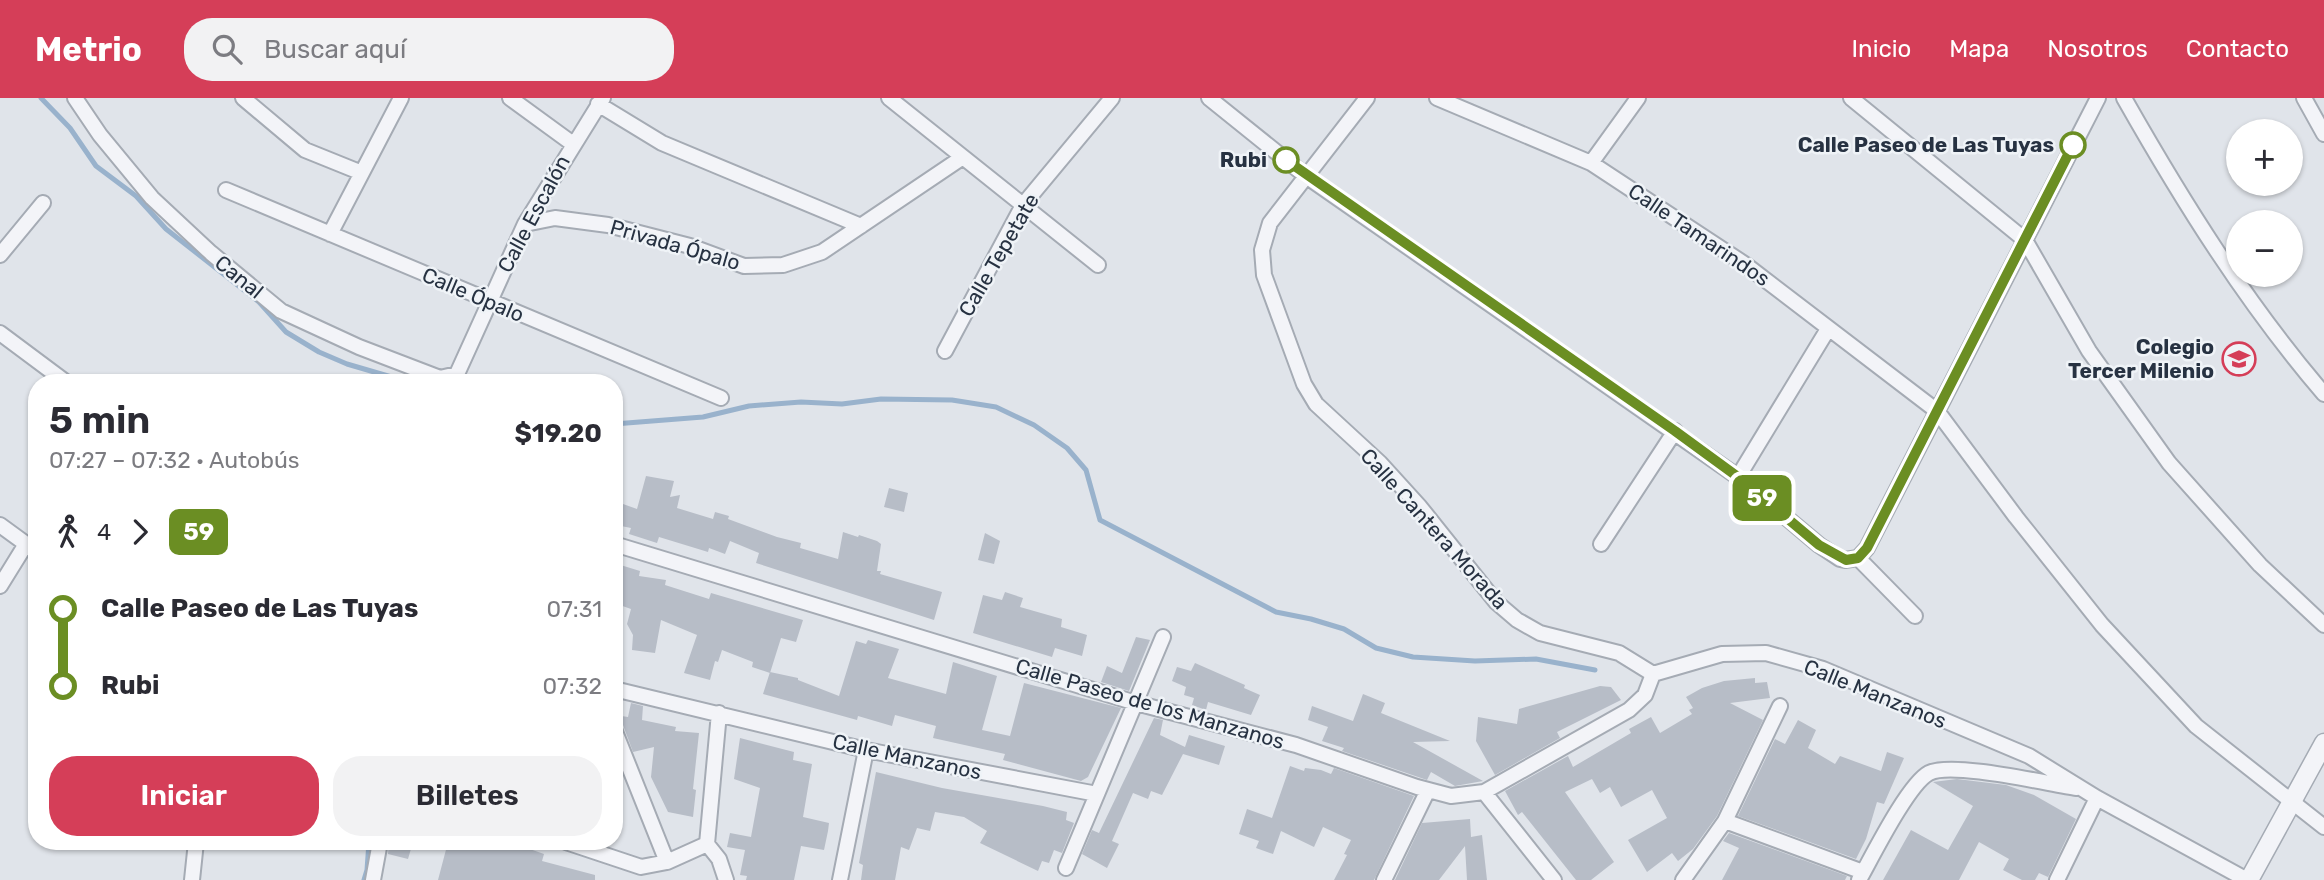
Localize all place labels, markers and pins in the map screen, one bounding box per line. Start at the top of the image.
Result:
place label: Calle Paseo de Las Tuyas [1798,132,2054,157]
marker: Calle Paseo de Las Tuyas [2060,132,2086,158]
place label: Rubi [1220,147,1267,172]
marker: Rubi [1273,147,1299,173]
place label: Colegio Tercer Milenio [2068,334,2214,383]
school or university icon: Colegio Tercer Milenio [2220,340,2258,378]

